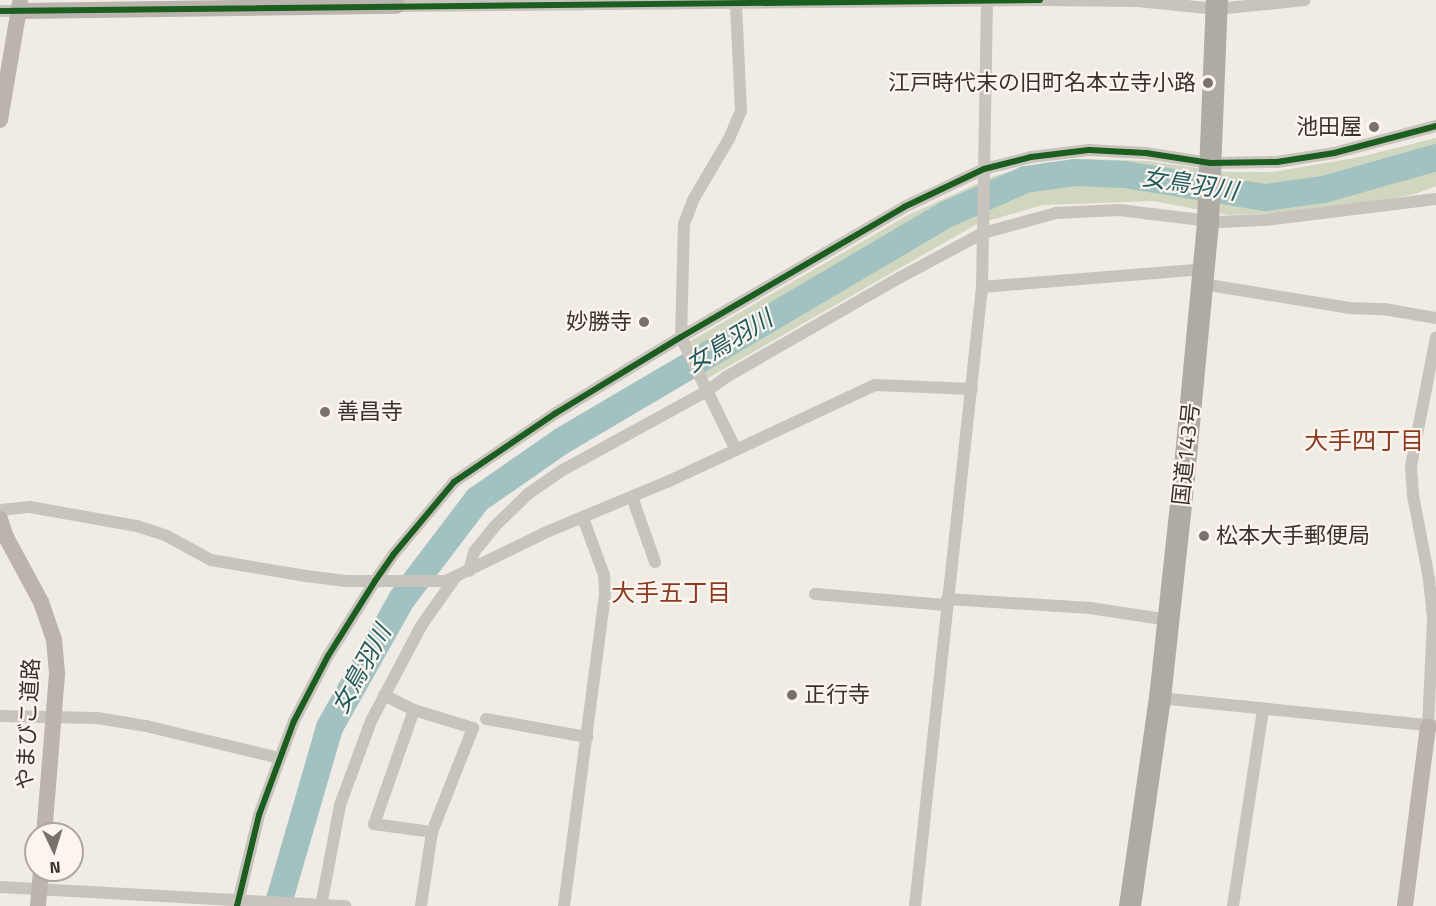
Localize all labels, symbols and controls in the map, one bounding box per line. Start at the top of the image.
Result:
place label: 江戸時代末の旧町名本立寺小路 [888,70,1196,96]
marker: 江戸時代末の旧町名本立寺小路 [1201,76,1215,90]
place label: 池田屋 [1296,114,1362,140]
marker: 池田屋 [1367,120,1381,134]
water label: 女鳥羽川 [1140,162,1240,206]
water label: 女鳥羽川 [680,304,778,378]
place label: 妙勝寺 [566,309,632,335]
marker: 妙勝寺 [637,315,651,329]
place label: 善昌寺 [337,399,403,425]
street label: 国道143号 [1167,401,1205,507]
marker: 善昌寺 [318,405,332,419]
district label: 大手四丁目 [1304,427,1424,455]
place label: 松本大手郵便局 [1216,523,1370,549]
marker: 松本大手郵便局 [1197,529,1211,543]
district label: 大手五丁目 [611,579,731,607]
water label: 女鳥羽川 [325,620,397,718]
street label: やまびこ道路 [11,657,45,791]
place label: 正行寺 [804,682,870,708]
marker: 正行寺 [785,688,799,702]
north arrow [24,822,84,882]
text: N [49,856,61,880]

